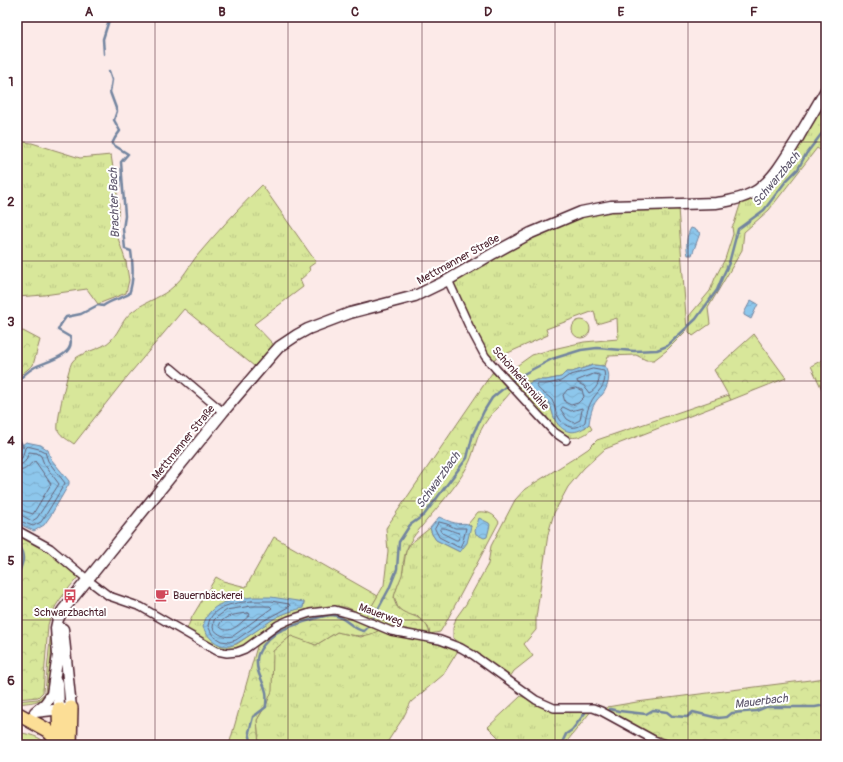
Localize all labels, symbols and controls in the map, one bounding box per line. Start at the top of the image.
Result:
text: A [85,4,94,20]
text: B [218,4,226,20]
text: C [351,4,359,20]
text: D [484,4,492,20]
text: E [618,4,625,20]
text: F [750,4,758,20]
text: 1 [8,74,14,90]
water label: Schwarzbach [749,148,804,209]
water label: Brachter Bach [106,166,123,238]
text: 2 [7,194,15,210]
street label: Mettmanner Straße [415,231,502,287]
text: 3 [7,314,15,330]
street label: Schönheitsmühle [489,344,552,413]
street label: Mettmanner Straße [149,402,218,482]
text: 4 [7,433,15,449]
water label: Schwarzbach [413,448,465,511]
text: 5 [7,553,15,569]
cafe icon: Bauernbäckerei [154,587,170,603]
bus stop icon: Schwarzbachtal [62,588,78,604]
place label: Bauernbäckerei [173,589,243,602]
street label: Mauerweg [357,600,405,629]
place label: Schwarzbachtal [34,606,106,619]
text: 6 [7,673,15,689]
water label: Mauerbach [734,691,790,712]

